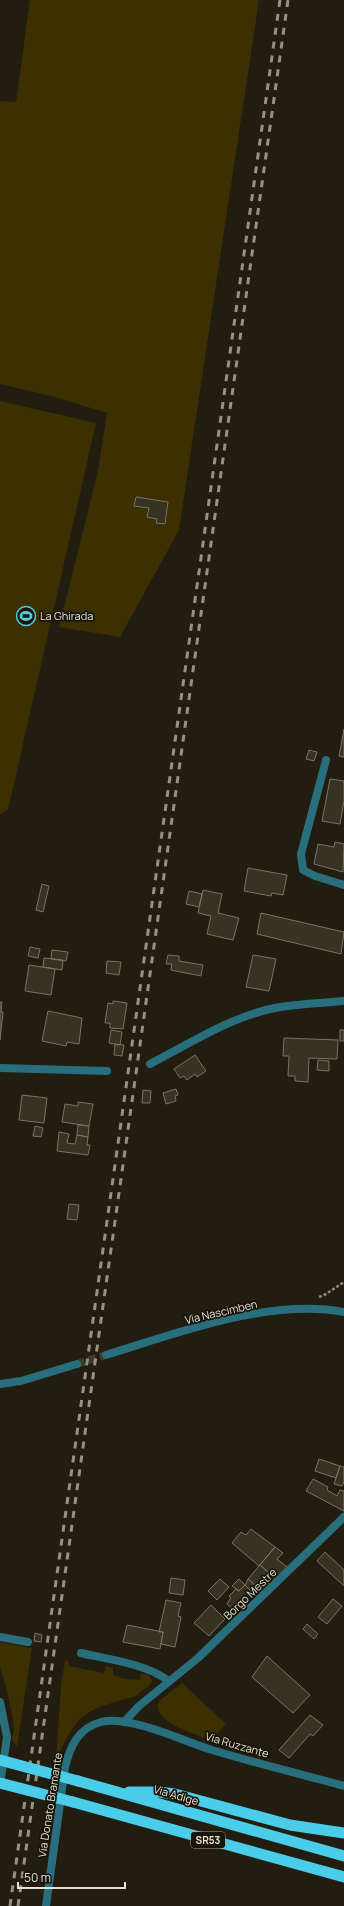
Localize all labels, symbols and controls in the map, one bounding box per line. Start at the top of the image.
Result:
sports icon: La Ghirada [15,605,37,627]
place label: La Ghirada [40,608,93,623]
street label: Via Nascimben [183,1296,259,1327]
street label: Borgo Mestre [220,1564,280,1623]
street label: Via Ruzzante [204,1728,271,1761]
street label: Via Donato Bramante [34,1751,65,1858]
street label: Via Adige [152,1781,201,1808]
road number: SR53 [191,1832,225,1848]
scale bar [18,1864,125,1890]
text: 50 m [24,1869,51,1886]

